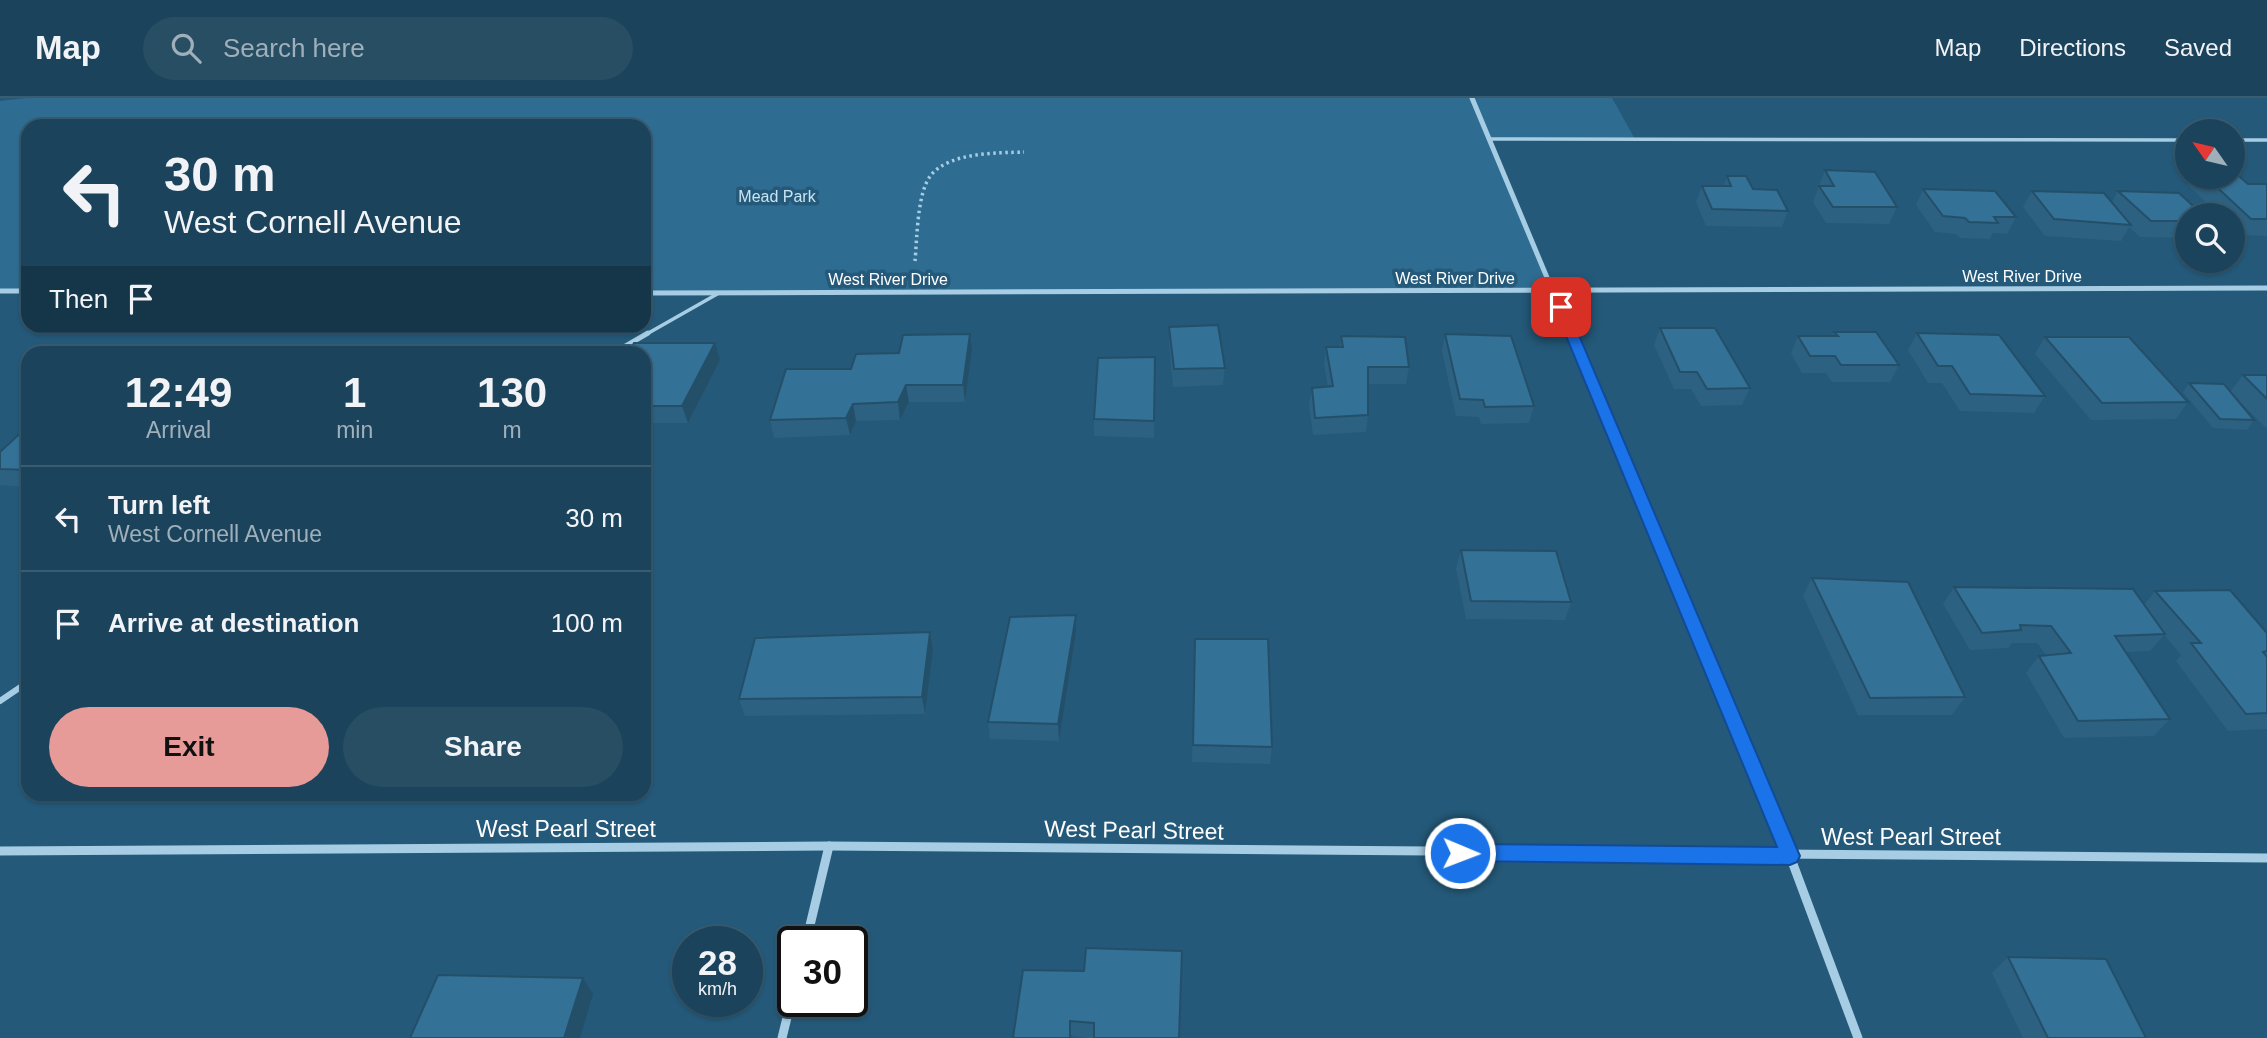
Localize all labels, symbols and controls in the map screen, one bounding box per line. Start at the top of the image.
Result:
search box [143,17,633,80]
text: Map [35,29,101,66]
icon: search [167,29,205,67]
text: Search here [223,33,365,63]
text: Map [1935,34,1981,61]
text: Directions [2019,34,2126,61]
text: Saved [2164,34,2232,61]
north arrow [2175,119,2245,189]
map controls [2175,119,2245,273]
icon: left [49,147,140,238]
text: 30 m [164,147,276,201]
park label: Mead Park [738,188,817,205]
button: search [2175,203,2245,273]
text: West Cornell Avenue [164,204,462,240]
street label: West River Drive [1962,268,2082,285]
street label: West River Drive [1395,270,1515,287]
street label: West River Drive [828,271,948,288]
pin [1531,277,1591,337]
icon: arrive [122,280,160,318]
text: Then [49,284,108,314]
icon: arrive [1542,288,1580,326]
text: 12:49 [125,369,232,416]
text: 1 [343,369,366,416]
text: 130 [477,369,547,416]
text: Arrival [146,417,211,443]
text: min [336,417,373,443]
text: m [503,417,522,443]
text: Turn left [108,490,210,520]
icon: left [49,500,87,538]
text: 30 m [565,503,623,533]
text: West Cornell Avenue [108,521,322,547]
icon: arrive [49,605,87,643]
text: Arrive at destination [108,608,359,638]
text: 100 m [551,608,623,638]
button: Exit [49,707,329,787]
button: Share [343,707,623,787]
street label: West Pearl Street [1044,815,1225,845]
street label: West Pearl Street [476,816,657,842]
position arrow [1423,816,1497,890]
street label: West Pearl Street [1821,824,2002,850]
speed limit sign: 30 [777,926,868,1017]
text: 28 [698,943,737,982]
text: km/h [698,979,737,999]

